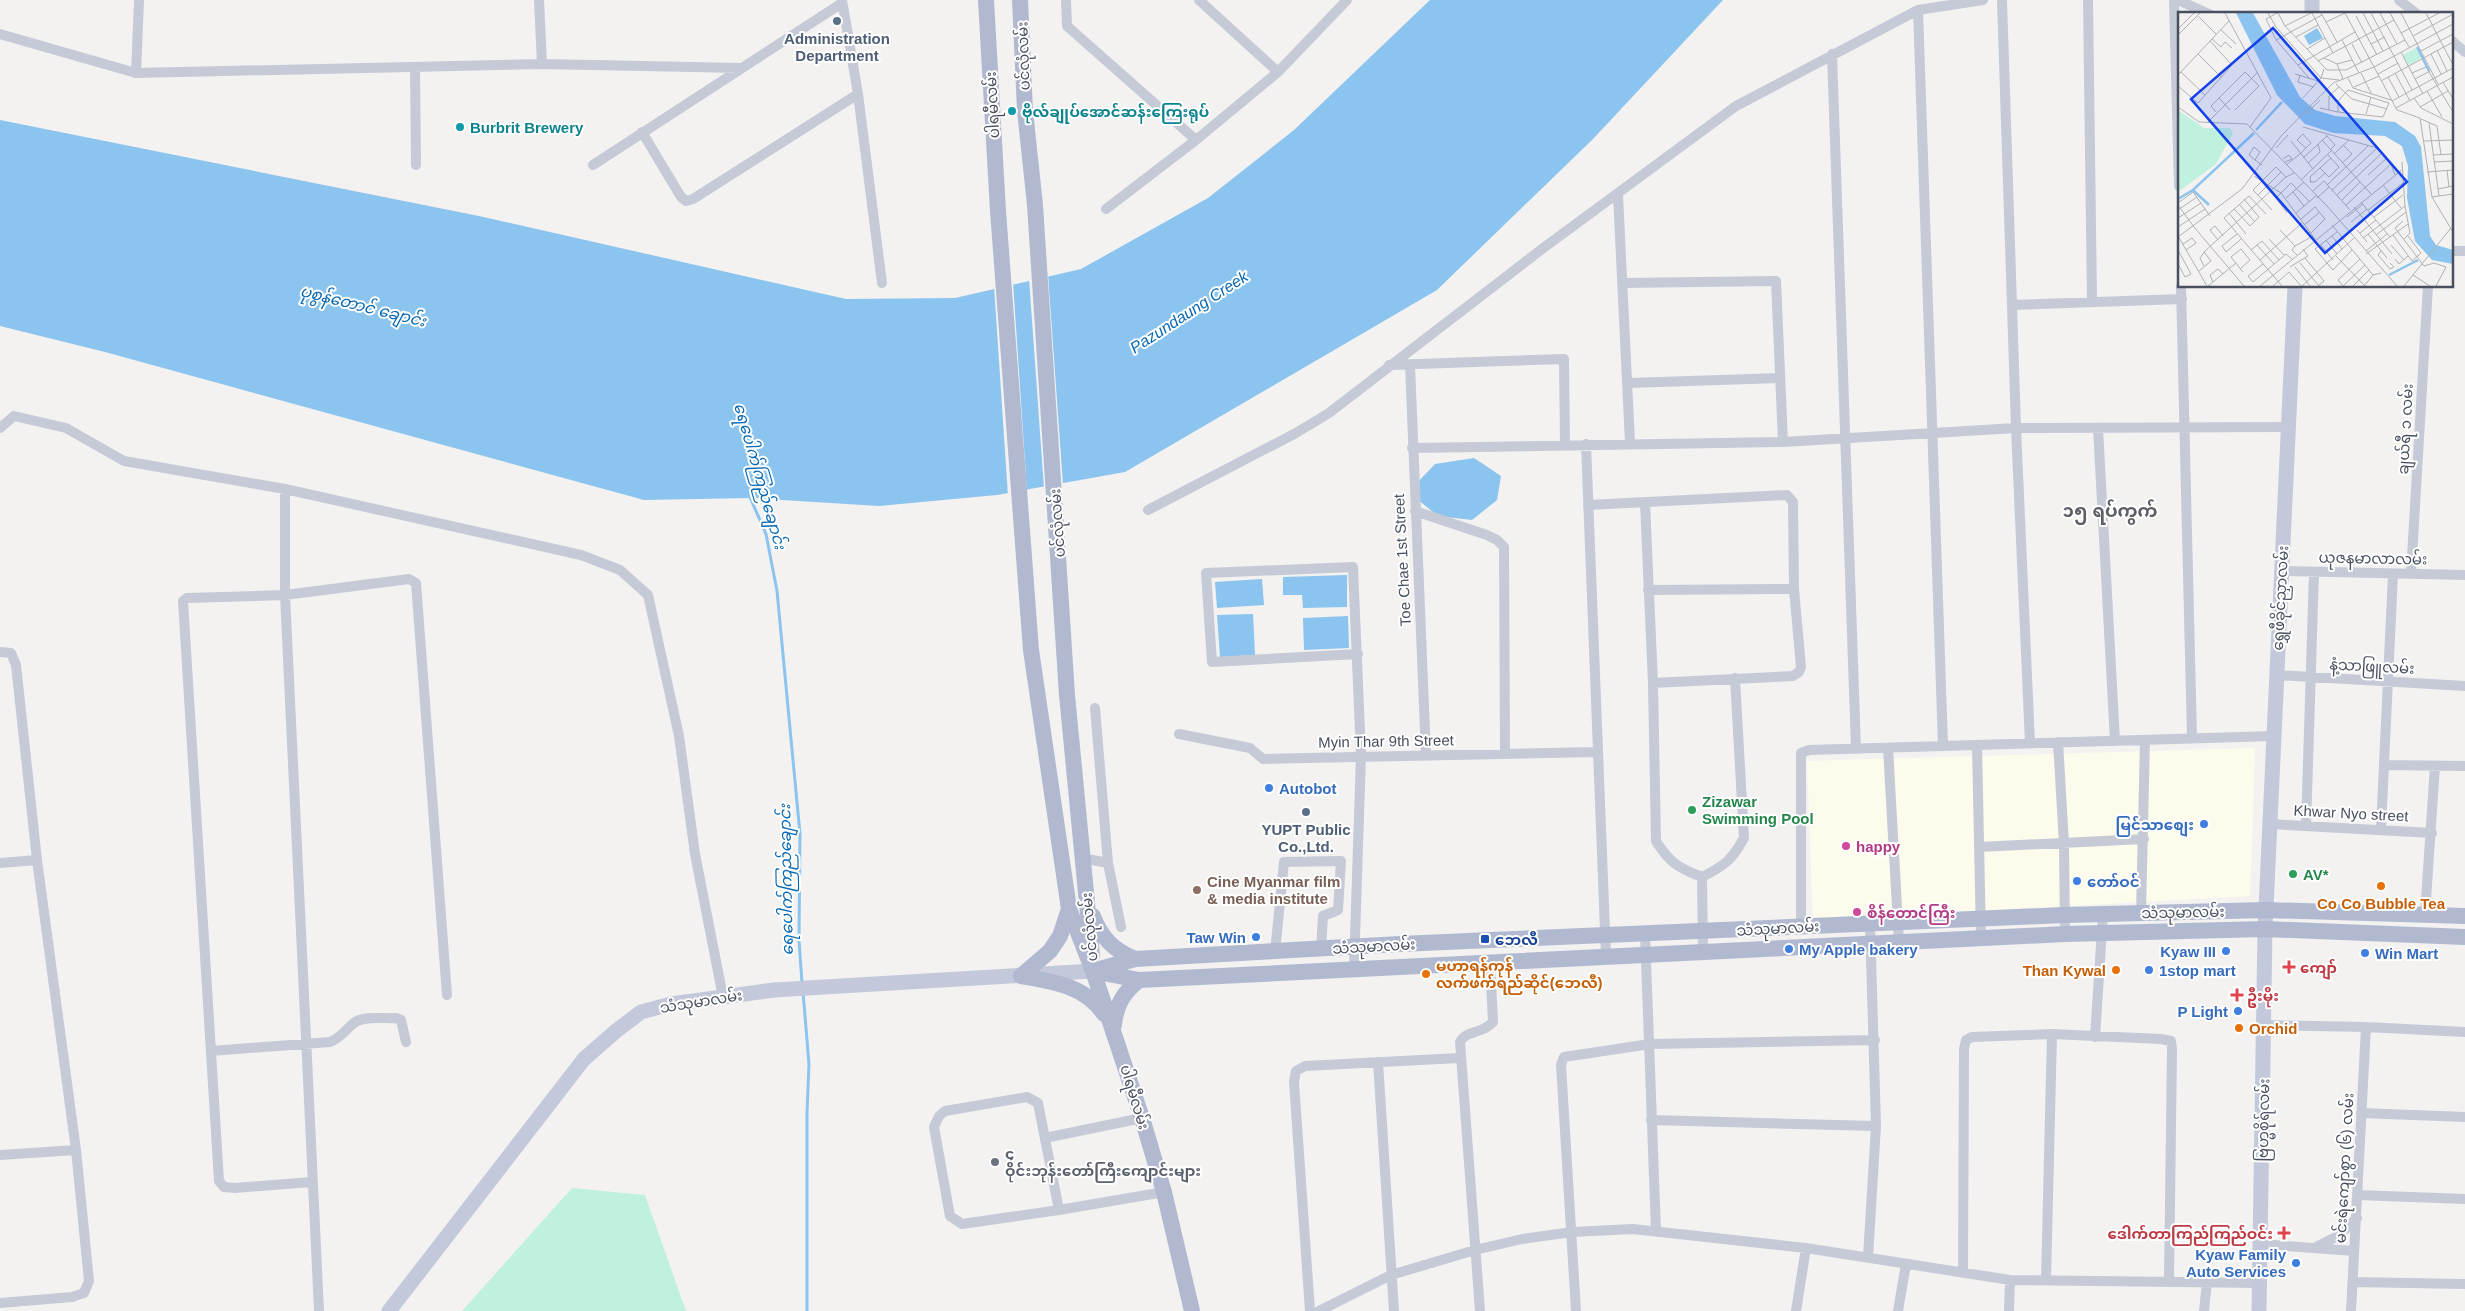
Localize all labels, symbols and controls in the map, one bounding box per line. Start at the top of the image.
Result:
inset map [2178,12,2452,288]
marker: Administration Department [831,15,843,27]
street label: ပင်လုံလမ်း [1012,21,1037,91]
place label: Administration Department [784,30,890,64]
street label: ပါရမီလမ်း [981,71,1006,139]
place label: ဗိုလ်ချုပ်အောင်ဆန်းကြေးရုပ် [1022,102,1209,124]
marker: ဗိုလ်ချုပ်အောင်ဆန်းကြေးရုပ် [1006,105,1018,117]
place label: Burbrit Brewery [470,119,584,136]
marker: Burbrit Brewery [454,121,466,133]
water label: Pazundaung Creek [1127,267,1252,356]
water label: ပုစွန်တောင် ချောင်း [297,279,430,335]
street label: ချယ်ရီ ၁ လမ်း [2393,383,2420,475]
water label: ရေပေါက်ကြည်ချောင်း [726,400,792,554]
street label: ပင်လုံလမ်း [1045,488,1072,558]
street label: Toe Chae 1st Street [1390,493,1414,627]
district label: ၁၅ ရပ်ကွက် [2062,499,2158,525]
street label: ရွှေဖီခိုင်ညှာလမ်း [2268,545,2295,651]
street label: ယုဇနမာလာလမ်း [2318,548,2427,571]
street label: နံ့သာဖြူလမ်း [2329,654,2415,681]
street label: Myin Thar 9th Street [1318,731,1455,751]
place label: Autobot [1279,780,1336,797]
marker: Autobot [1263,782,1275,794]
place label: Zizawar Swimming Pool [1702,793,1814,827]
street label: Khwar Nyo street [2293,802,2410,825]
water label: ရေပေါက်ကြည်ချောင်း [773,803,801,956]
marker: Zizawar Swimming Pool [1686,804,1698,816]
marker: YUPT Public Co.,Ltd. [1300,806,1312,818]
place label: မြင်သာစျေး [2115,815,2194,837]
marker: မြင်သာစျေး [2198,818,2210,830]
place label: YUPT Public Co.,Ltd. [1261,821,1351,855]
place label: happy [1856,838,1901,855]
marker: happy [1840,840,1852,852]
place label: AV* [2303,866,2329,883]
marker: AV* [2287,868,2299,880]
place label: တော်ဝင် [2087,872,2140,890]
place label: Cine Myanmar film & media institute [1207,873,1340,907]
marker: တော်ဝင် [2071,875,2083,887]
marker: Co Co Bubble Tea [2375,880,2387,892]
marker: Cine Myanmar film & media institute [1191,884,1203,896]
street label: ပင်လုံလမ်း [1077,892,1104,962]
place label: Co Co Bubble Tea [2317,895,2446,912]
street label: သံသုမာလမ်း [2141,902,2225,925]
place label: စိန်တောင်ကြီး [1867,903,1955,925]
marker: စိန်တောင်ကြီး [1851,906,1863,918]
street label: သံသုမာလမ်း [1736,916,1820,943]
place label: Taw Win [1186,929,1246,946]
place label: ဘေလီ [1495,930,1538,948]
marker: Taw Win [1250,931,1262,943]
marker: ဘေလီ [1479,933,1491,945]
street label: သံသုမာလမ်း [1332,934,1416,961]
place label: My Apple bakery [1799,941,1918,958]
marker: My Apple bakery [1783,943,1795,955]
place label: Kyaw III [2160,943,2216,960]
marker: Kyaw III [2220,945,2232,957]
place label: Win Mart [2375,945,2438,962]
marker: Win Mart [2359,947,2371,959]
place label: မဟာရန်ကုန် လက်ဖက်ရည်ဆိုင်(ဘေလီ) [1436,956,1603,995]
place label: ကျော် [2300,958,2337,980]
marker: ကျော် [2282,960,2296,974]
place label: Than Kywal [2023,962,2106,979]
place label: 1stop mart [2159,962,2236,979]
marker: Than Kywal [2110,964,2122,976]
marker: 1stop mart [2143,964,2155,976]
marker: မဟာရန်ကုန် လက်ဖက်ရည်ဆိုင်(ဘေလီ) [1420,968,1432,980]
street label: သံသုမာလမ်း [659,985,744,1020]
place label: ဦးမိုး [2247,986,2279,1008]
marker: ဦးမိုး [2231,989,2243,1001]
place label: P Light [2177,1003,2228,1020]
marker: P Light [2232,1005,2244,1017]
place label: Orchid [2249,1020,2297,1037]
marker: Orchid [2233,1022,2245,1034]
street label: ပါရမီလမ်း [1113,1062,1154,1133]
street label: ဗြဟ္မစိုရ်လမ်း [2253,1078,2277,1162]
street label: မင်းရဲကျော်စွာ (၆) လမ်း [2331,1092,2360,1244]
place label: ၄ ဝိုင်းဘုန်းတော်ကြီးကျောင်းများ [1005,1145,1201,1183]
marker: ၄ ဝိုင်းဘုန်းတော်ကြီးကျောင်းများ [989,1156,1001,1168]
place label: ဒေါက်တာကြည်ကြည်ဝင်း [2107,1224,2273,1246]
marker: ဒေါက်တာကြည်ကြည်ဝင်း [2277,1226,2291,1240]
place label: Kyaw Family Auto Services [2186,1246,2287,1280]
marker: Kyaw Family Auto Services [2290,1257,2302,1269]

